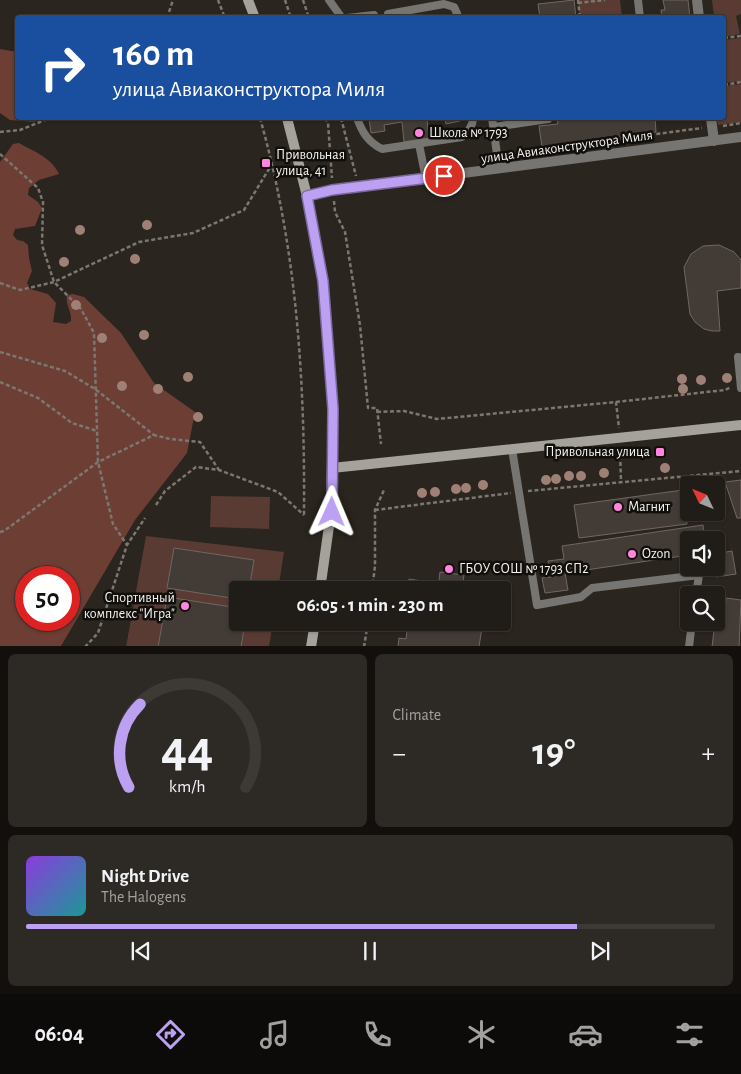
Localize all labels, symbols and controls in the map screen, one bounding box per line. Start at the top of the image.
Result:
icon: right [30,35,95,100]
text: 160 m [113,37,194,72]
text: улица Авиаконструктора Миля [113,78,385,100]
place label: Школа № 1793 [429,126,508,140]
marker: Школа № 1793 [413,127,425,139]
street label: улица Авиаконструктора Миля [479,128,654,166]
place label: Привольная улица, 41 [275,148,345,178]
pin [423,155,465,197]
marker: Привольная улица, 41 [260,157,272,169]
icon: arrive [430,162,458,190]
place label: Привольная улица [545,445,651,459]
marker: Привольная улица [654,446,666,458]
north arrow [680,476,725,521]
map controls [680,476,725,631]
position arrow [305,485,357,537]
place label: Магнит [628,500,671,514]
marker: Магнит [612,501,624,513]
button: sound [680,531,725,576]
place label: Ozon [642,547,670,561]
marker: Ozon [626,548,638,560]
place label: ГБОУ СОШ № 1793 СП2 [459,562,589,576]
marker: ГБОУ СОШ № 1793 СП2 [443,563,455,575]
speed limit sign: 50 [15,566,80,631]
button: search [680,586,725,631]
place label: Спортивный комплекс "Игра" [84,591,175,621]
text: 06:05 · 1 min · 230 m [296,596,444,615]
marker: Спортивный комплекс "Игра" [179,600,191,612]
text: Climate [393,707,441,723]
text: 44 [161,724,213,776]
text: 19° [532,734,575,772]
text: − [393,740,406,768]
text: + [702,740,715,768]
text: km/h [169,778,206,796]
text: Night Drive [101,867,189,886]
text: The Halogens [101,889,186,905]
icon: previous [127,937,155,965]
icon: pause [356,937,384,965]
icon: next [586,937,614,965]
icon: directions [153,1017,188,1052]
icon: music [257,1017,292,1052]
icon: phone [360,1017,395,1052]
icon: climate [464,1017,499,1052]
icon: car [568,1017,603,1052]
icon: filters [672,1017,707,1052]
text: 06:04 [34,1023,84,1045]

